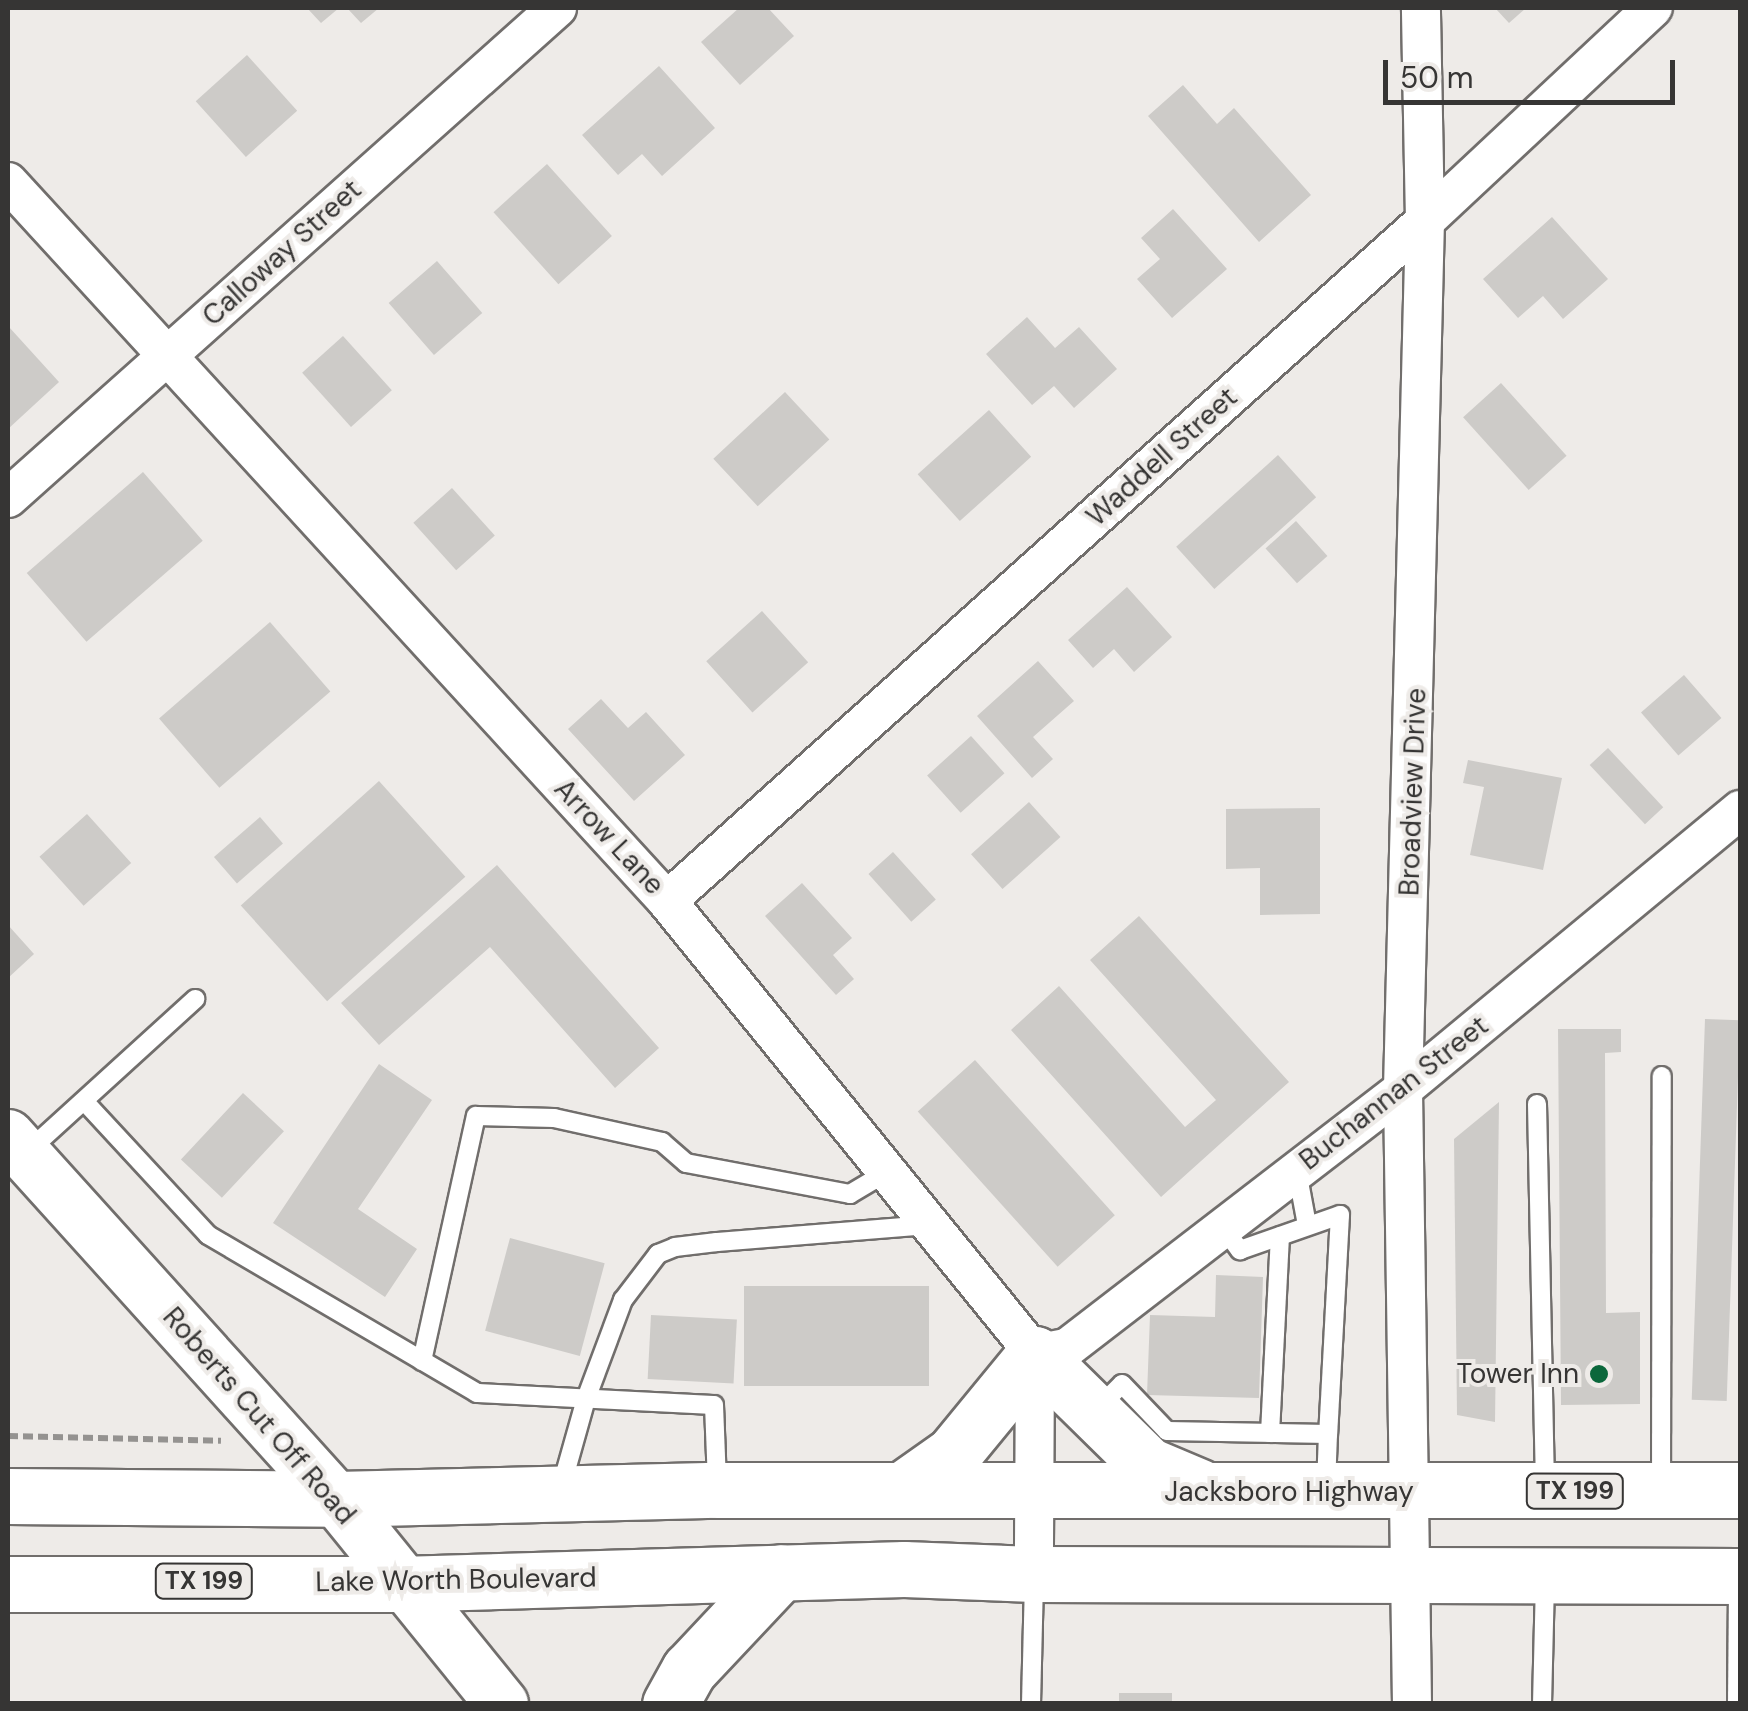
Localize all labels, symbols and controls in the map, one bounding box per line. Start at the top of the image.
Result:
scale bar [1388,40,1680,102]
text: 50 m [1400,58,1474,97]
street label: Calloway Street [196,173,368,333]
street label: Waddell Street [1080,381,1244,533]
street label: Broadview Drive [1393,687,1433,897]
street label: Arrow Lane [547,772,671,902]
street label: Buchannan Street [1293,1009,1495,1177]
street label: Roberts Cut Off Road [156,1301,362,1531]
place label: Tower Inn [1457,1357,1579,1391]
marker: Tower Inn [1588,1363,1610,1385]
road number: TX 199 [1525,1471,1625,1511]
street label: Jacksboro Highway [1164,1475,1414,1509]
road number: TX 199 [154,1561,254,1601]
street label: Lake Worth Boulevard [315,1561,597,1599]

